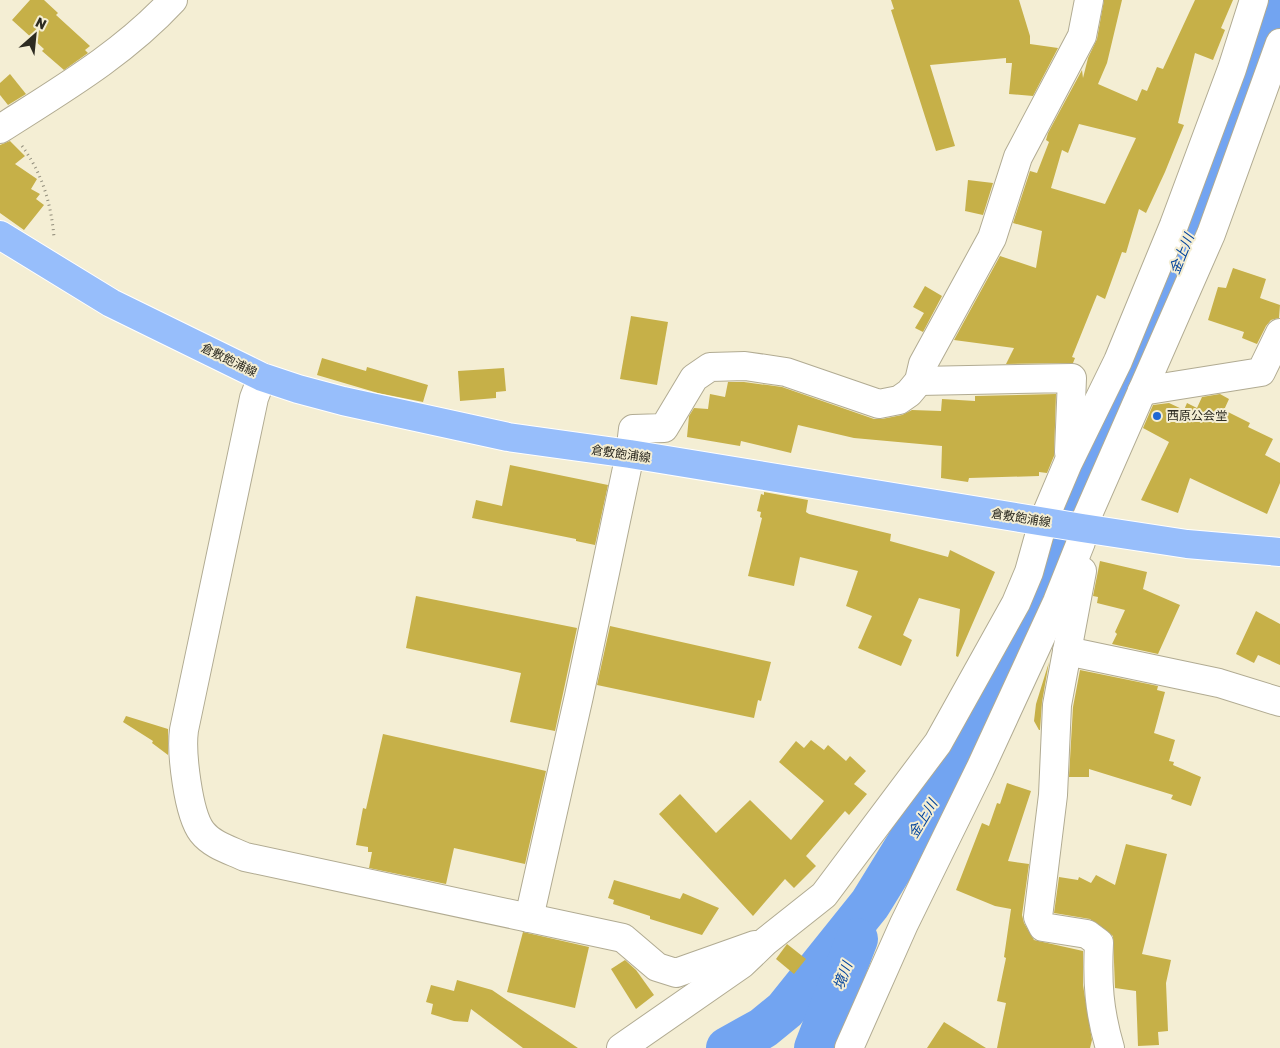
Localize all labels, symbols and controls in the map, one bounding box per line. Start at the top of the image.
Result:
north arrow [10,10,60,60]
text: N [32,14,49,34]
water label: 金上川 [1166,229,1198,277]
street label: 倉敷飽浦線 [199,341,259,379]
place label: 西原公会堂 [1167,409,1227,423]
marker: 西原公会堂 [1151,410,1163,422]
street label: 倉敷飽浦線 [590,443,652,465]
street label: 倉敷飽浦線 [990,506,1052,530]
water label: 金上川 [905,795,942,841]
water label: 境川 [830,958,857,992]

